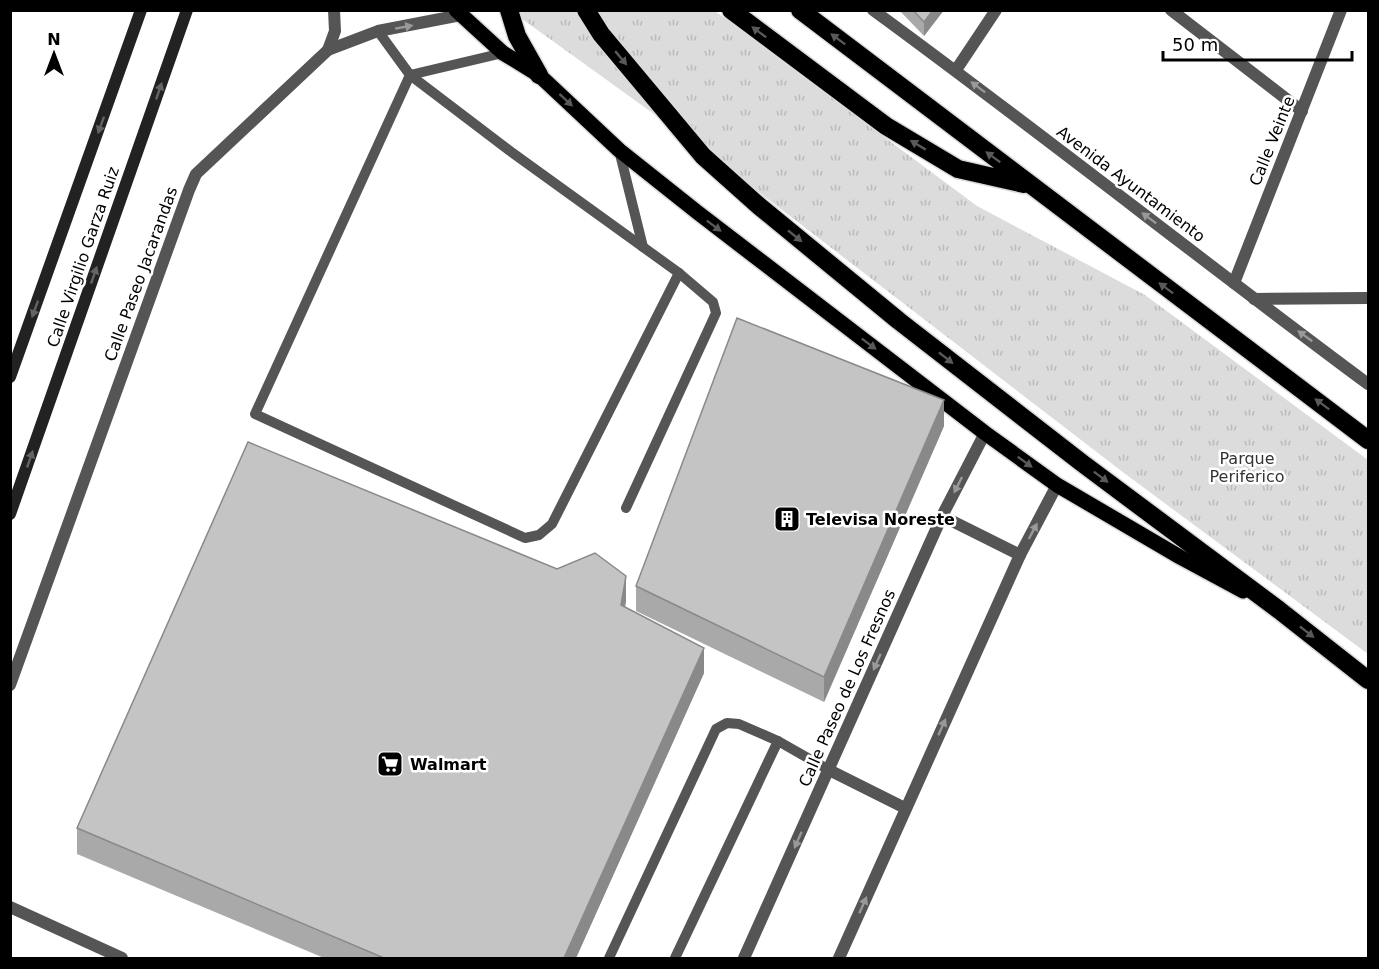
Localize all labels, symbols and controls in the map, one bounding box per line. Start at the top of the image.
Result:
one-way arrow [394,22,413,31]
north arrow [24,24,84,84]
scale bar [1163,24,1352,62]
one-way arrow [752,26,768,38]
text: N [47,30,61,49]
one-way arrow [830,33,846,46]
text: 50 m [1172,34,1218,55]
one-way arrow [614,50,627,66]
one-way arrow [154,81,164,99]
one-way arrow [970,82,985,94]
one-way arrow [558,93,573,107]
street label: Calle Veinte [1245,93,1299,189]
one-way arrow [95,116,105,134]
street label: Avenida Ayuntamiento [1053,122,1209,246]
one-way arrow [910,140,926,151]
one-way arrow [986,152,1001,164]
street label: Calle Virgilio Garza Ruiz [43,164,123,350]
street label: Calle Paseo Jacarandas [101,184,181,364]
one-way arrow [1142,213,1157,225]
one-way arrow [706,220,722,232]
one-way arrow [787,229,803,242]
one-way arrow [90,265,100,283]
one-way arrow [1158,282,1173,294]
one-way arrow [29,300,39,318]
one-way arrow [1297,331,1312,343]
one-way arrow [862,338,877,350]
one-way arrow [939,352,954,364]
one-way arrow [1314,399,1329,411]
one-way arrow [25,449,35,467]
park label: Parque Periferico [1209,449,1285,486]
one-way arrow [1016,456,1032,468]
one-way arrow [1093,471,1108,483]
one-way arrow [953,476,963,493]
building icon: Televisa Noreste [772,504,802,534]
place label: Televisa Noreste [806,510,955,529]
one-way arrow [1028,522,1038,539]
street label: Calle Paseo de Los Fresnos [795,586,899,790]
one-way arrow [1300,626,1315,638]
one-way arrow [872,654,882,672]
one-way arrow [937,717,947,735]
supermarket icon: Walmart [375,749,405,779]
place label: Walmart [410,755,487,774]
one-way arrow [793,832,802,849]
one-way arrow [859,896,868,914]

